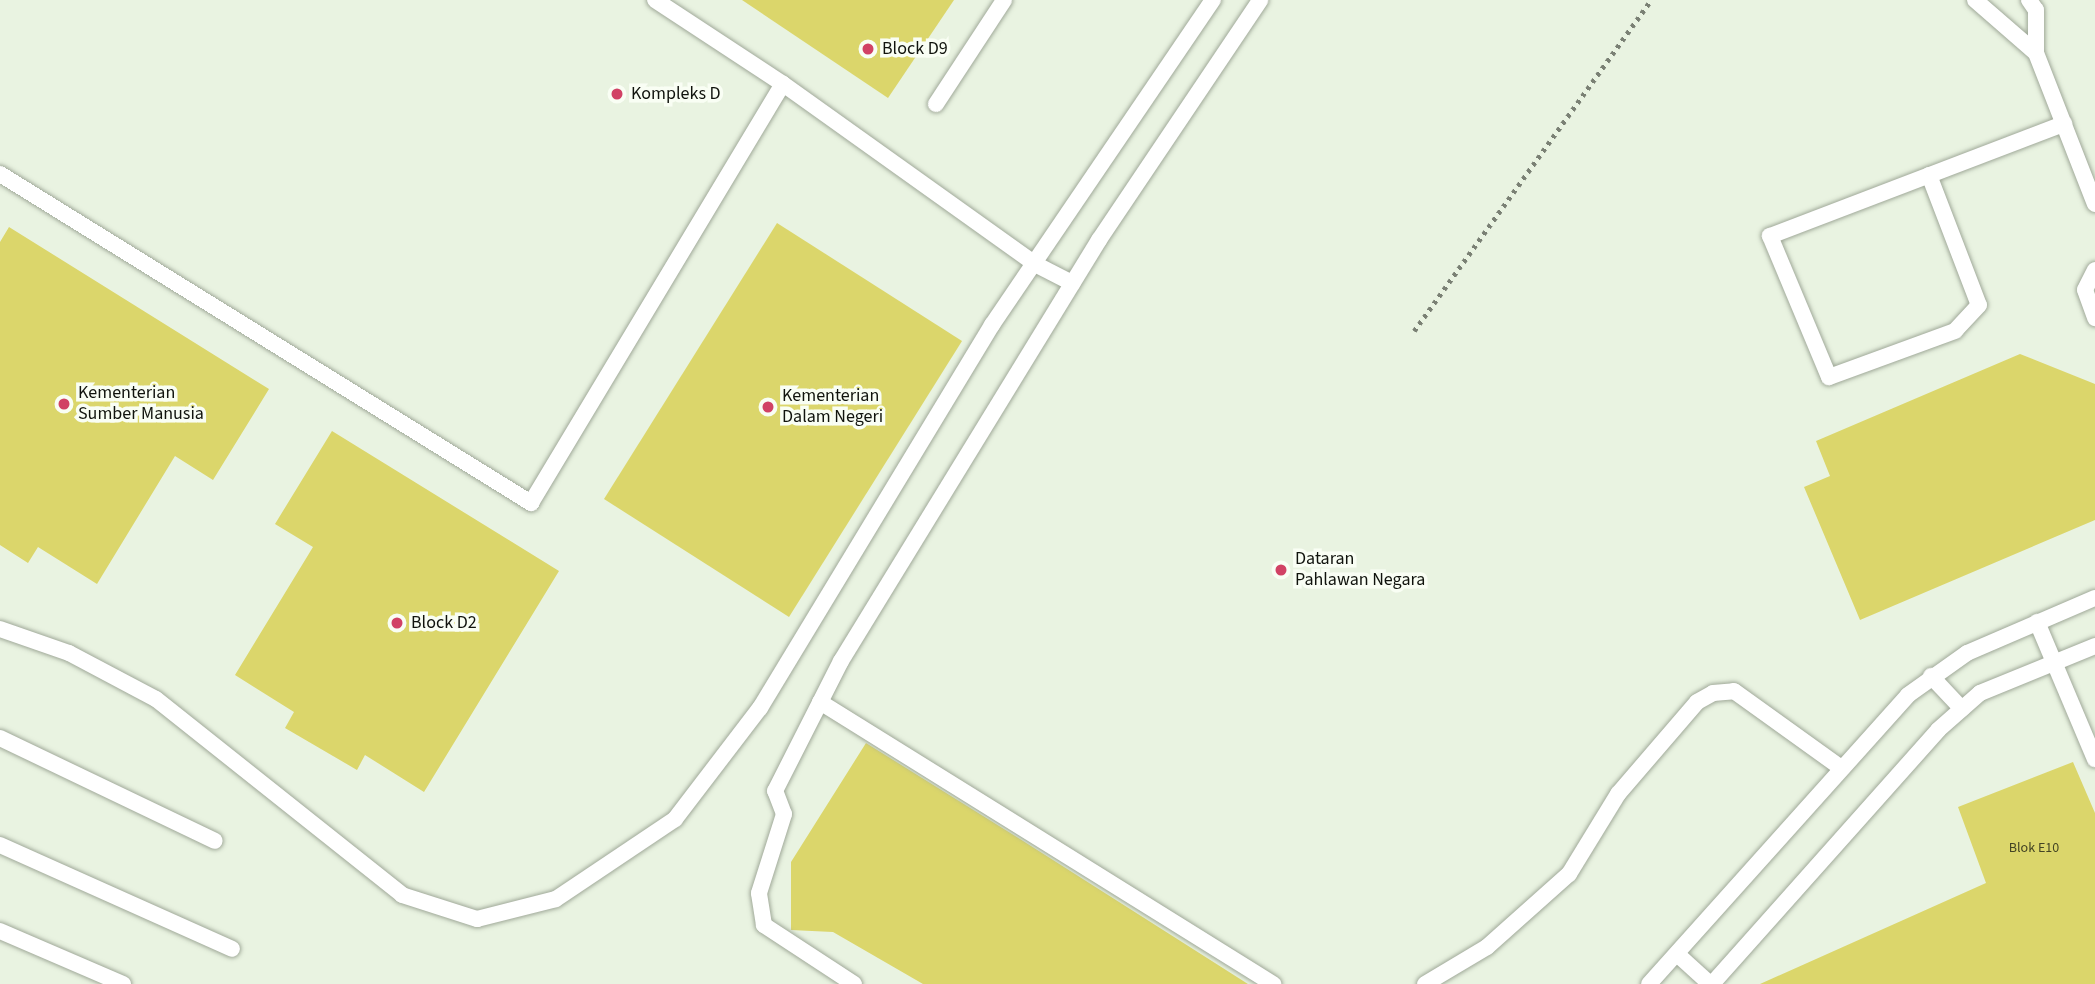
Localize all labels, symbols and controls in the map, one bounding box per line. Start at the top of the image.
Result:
place label: Block D9 [882,38,948,60]
marker: Block D9 [860,41,876,57]
place label: Kompleks D [631,83,721,105]
marker: Kompleks D [609,86,625,102]
place label: Kementerian Sumber Manusia [78,383,204,426]
place label: Kementerian Dalam Negeri [782,386,883,428]
marker: Kementerian Sumber Manusia [56,396,72,412]
marker: Kementerian Dalam Negeri [760,399,776,415]
place label: Dataran Pahlawan Negara [1295,549,1425,592]
marker: Dataran Pahlawan Negara [1273,562,1289,578]
place label: Block D2 [411,612,477,634]
marker: Block D2 [389,615,405,631]
house number: Blok E10 [2009,840,2059,856]

